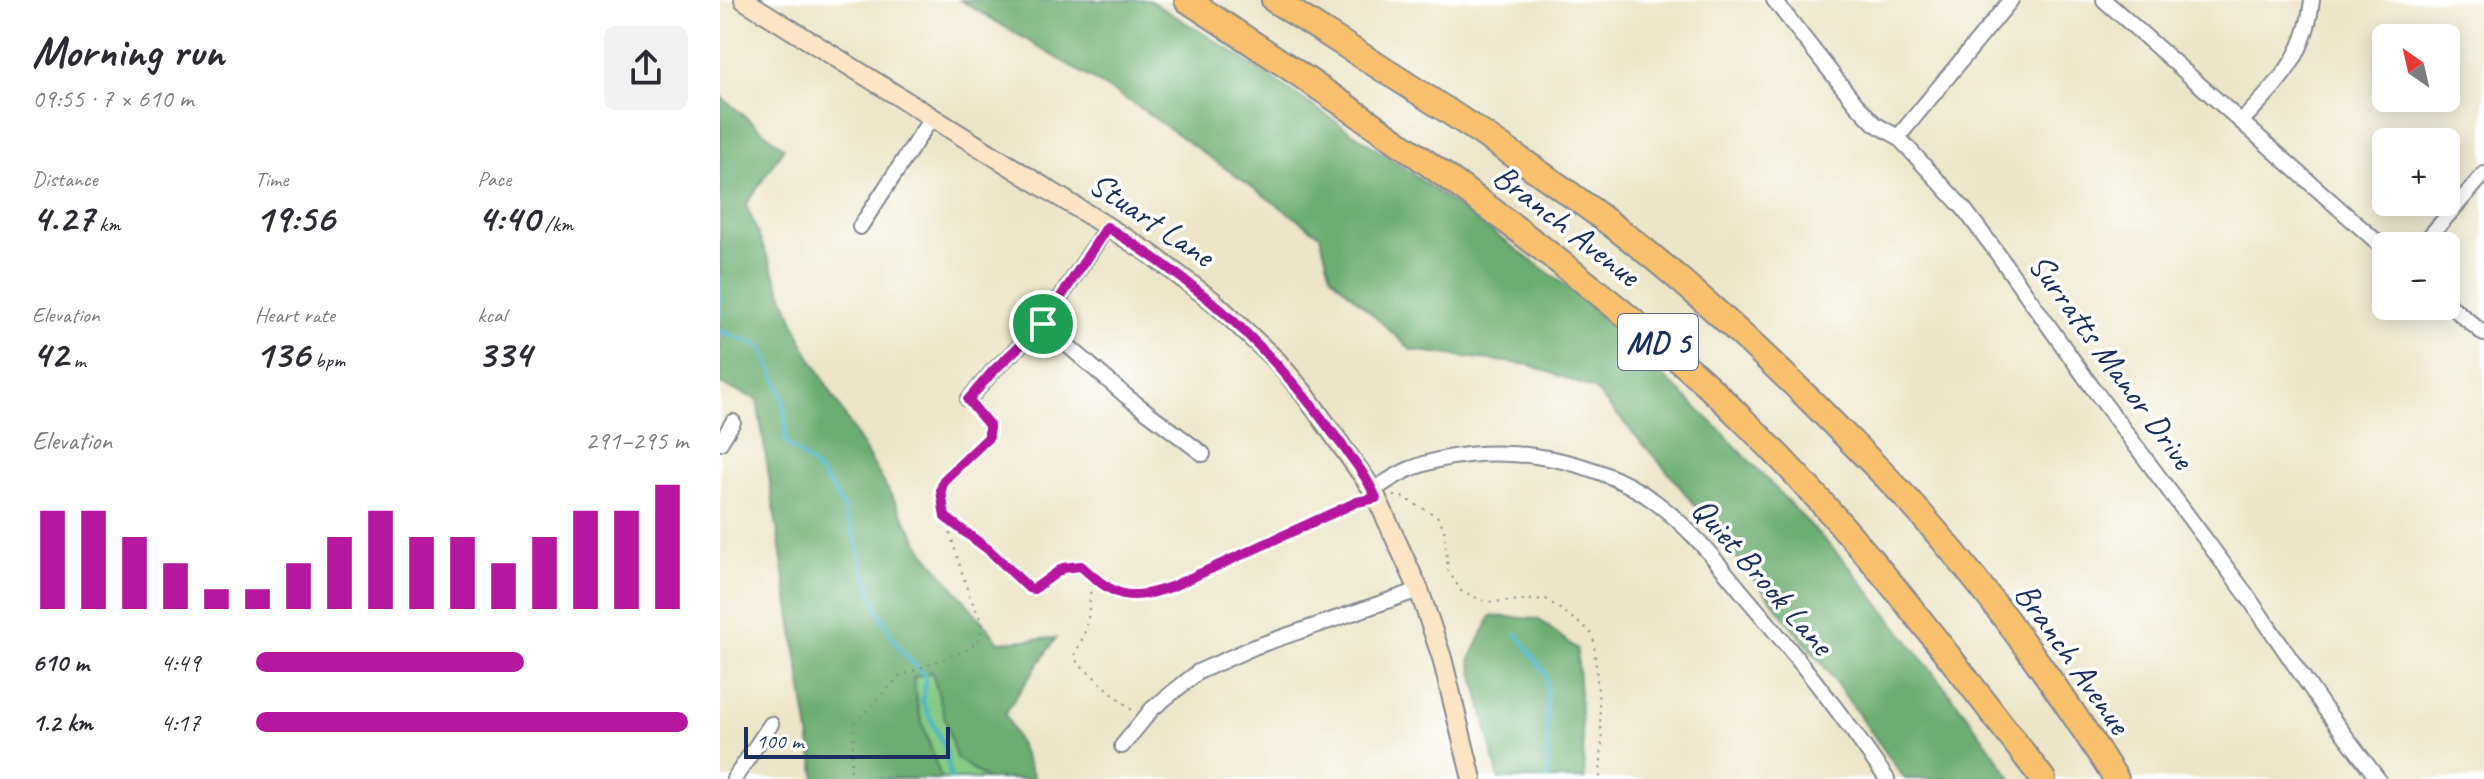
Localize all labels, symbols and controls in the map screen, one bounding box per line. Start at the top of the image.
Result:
text: Morning run [32,24,224,79]
north arrow [2372,24,2460,112]
map controls [2372,24,2460,320]
button: share [604,26,688,110]
text: 09:55 · 7 × 610 m [32,82,193,115]
button: + [2372,128,2460,216]
street label: Branch Avenue [1485,154,1651,297]
street label: Stuart Lane [1081,162,1225,278]
text: Distance [32,165,98,193]
text: Time [255,165,288,193]
text: Pace [477,165,511,193]
text: 4.27 [32,193,94,243]
text: 19:56 [255,193,334,243]
text: 4:40 [477,193,539,243]
text: km [94,210,121,238]
text: /km [539,210,573,238]
button: − [2372,232,2460,320]
street label: Surratts Manor Drive [2019,245,2206,479]
pin [1009,290,1077,358]
text: Elevation [32,301,100,329]
text: Heart rate [255,301,335,329]
text: kcal [477,301,506,329]
icon: arrive [1021,302,1065,346]
road number: MD 5 [1618,314,1698,370]
text: 42 [32,329,68,379]
text: 136 [255,329,310,379]
text: 334 [477,329,531,379]
text: m [68,346,86,374]
text: bpm [310,346,345,374]
text: Elevation [32,424,112,457]
text: 291–295 m [585,424,688,457]
street label: Quiet Brook Lane [1683,488,1845,666]
street label: Branch Avenue [2005,574,2142,744]
text: 610 m [32,646,89,679]
text: 4:49 [160,646,200,679]
text: 1.2 km [32,706,92,739]
text: 4:17 [160,706,200,739]
scale bar [744,723,950,759]
text: 100 m [756,727,803,755]

